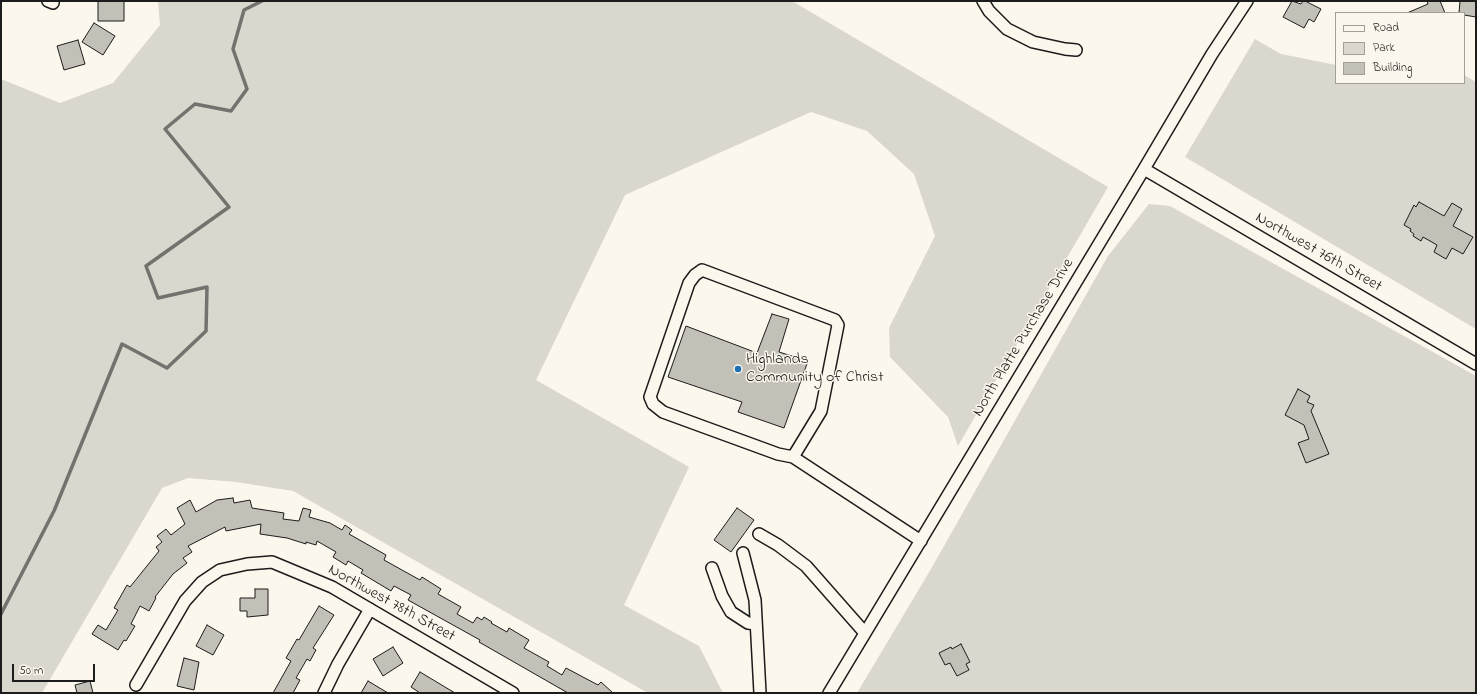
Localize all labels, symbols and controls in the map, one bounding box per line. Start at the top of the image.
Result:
legend [1335,12,1465,84]
text: Road [1373,19,1399,37]
text: Park [1373,39,1395,57]
text: Building [1373,59,1412,77]
street label: Northwest 76th Street [1251,209,1385,297]
street label: North Platte Purchase Drive [969,255,1079,421]
place label: Highlands Community of Christ [746,350,884,388]
marker: Highlands Community of Christ [733,364,743,374]
street label: Northwest 78th Street [324,561,458,647]
scale bar [14,656,97,682]
text: 50 m [19,662,43,680]

